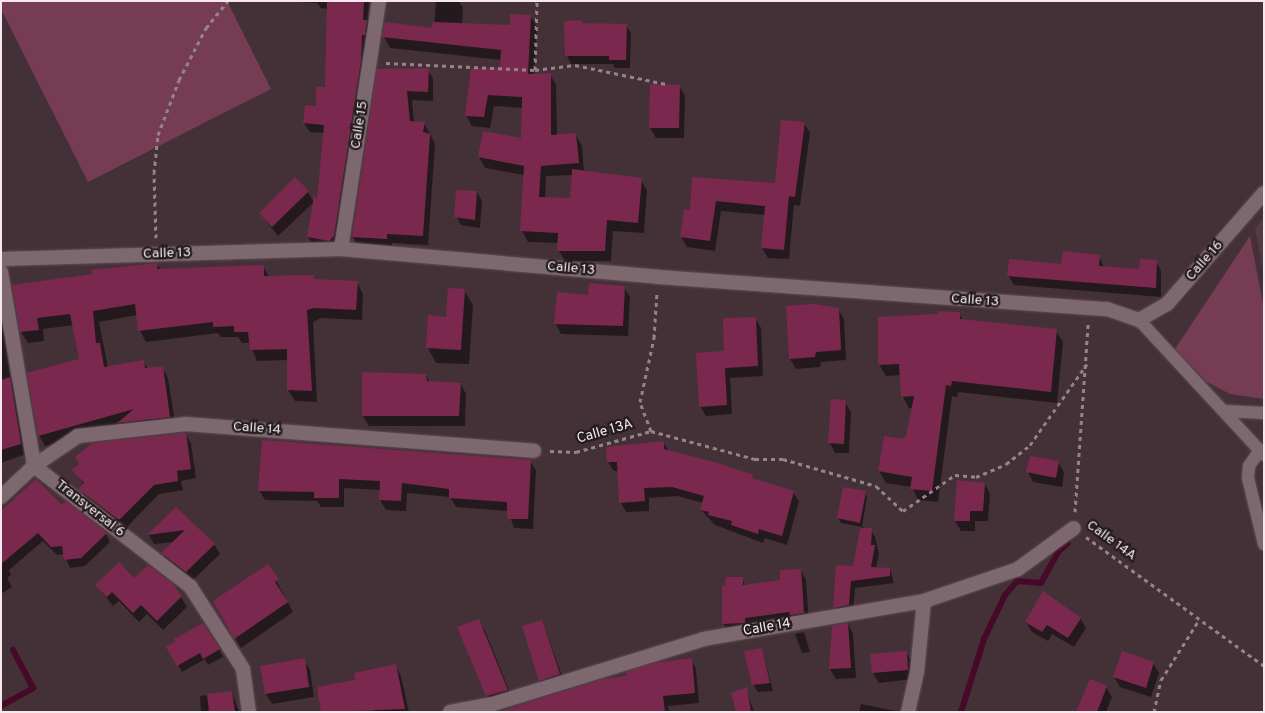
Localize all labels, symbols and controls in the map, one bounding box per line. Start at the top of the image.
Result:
street label: Calle 15 [348,100,372,150]
street label: Calle 16 [1183,237,1227,285]
street label: Calle 13 [143,245,191,263]
street label: Calle 13 [546,259,596,279]
street label: Calle 13 [950,291,1000,311]
street label: Calle 13A [575,416,635,448]
street label: Calle 14 [232,419,282,439]
street label: Transversal 6 [52,477,128,541]
street label: Calle 14A [1083,517,1139,565]
street label: Calle 14 [742,616,792,640]

